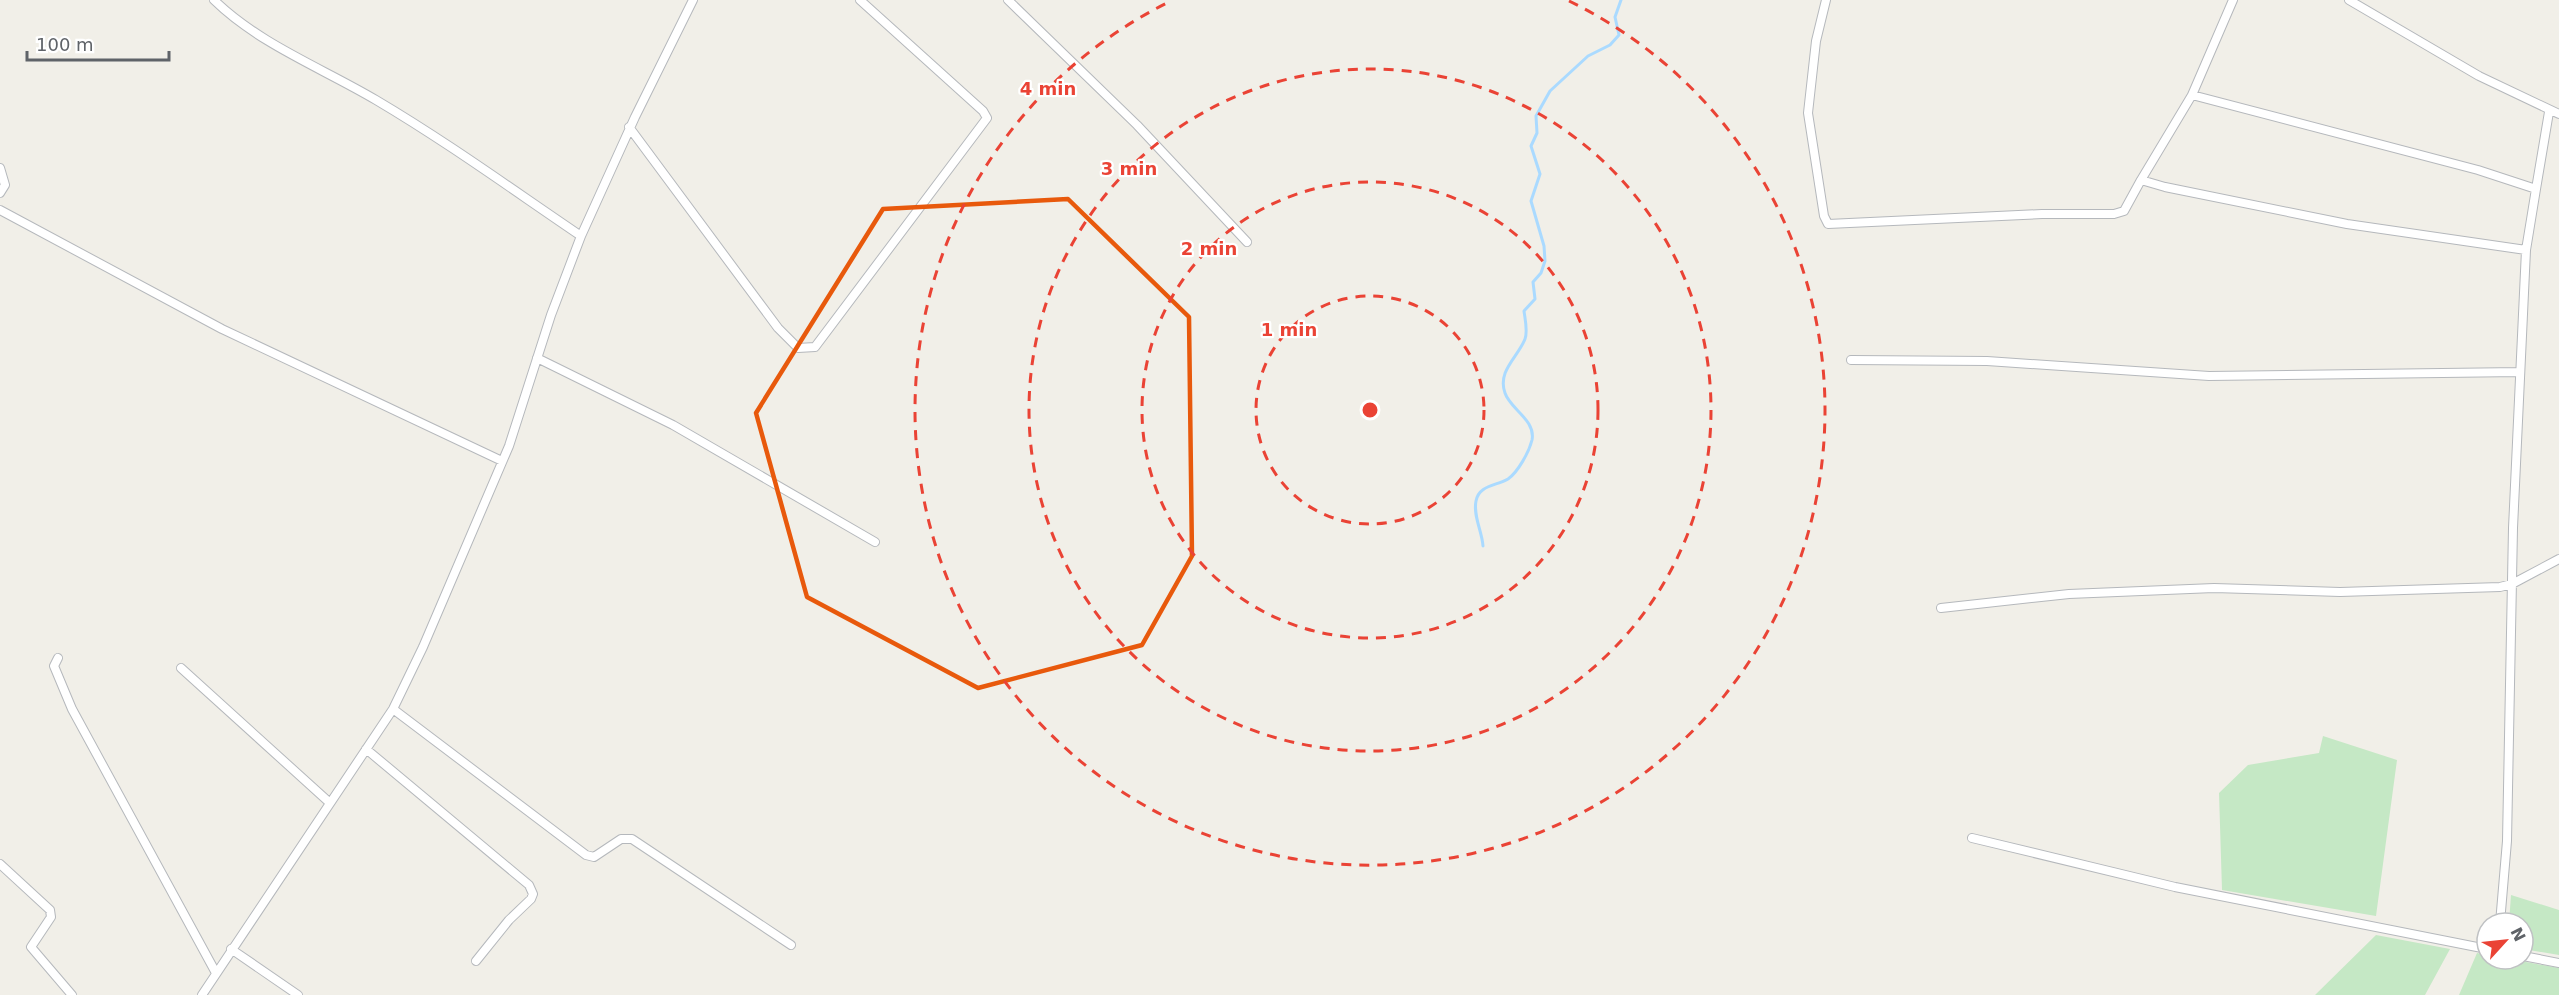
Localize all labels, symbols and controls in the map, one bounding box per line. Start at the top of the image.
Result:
scale bar [27,24,170,62]
text: 100 m [36,34,94,55]
text: 4 min [1020,78,1076,99]
text: 3 min [1101,158,1157,179]
text: 2 min [1181,238,1237,259]
text: 1 min [1261,319,1317,340]
centre of rings [1360,400,1380,420]
north arrow [2475,911,2535,971]
text: N [2506,924,2529,945]

